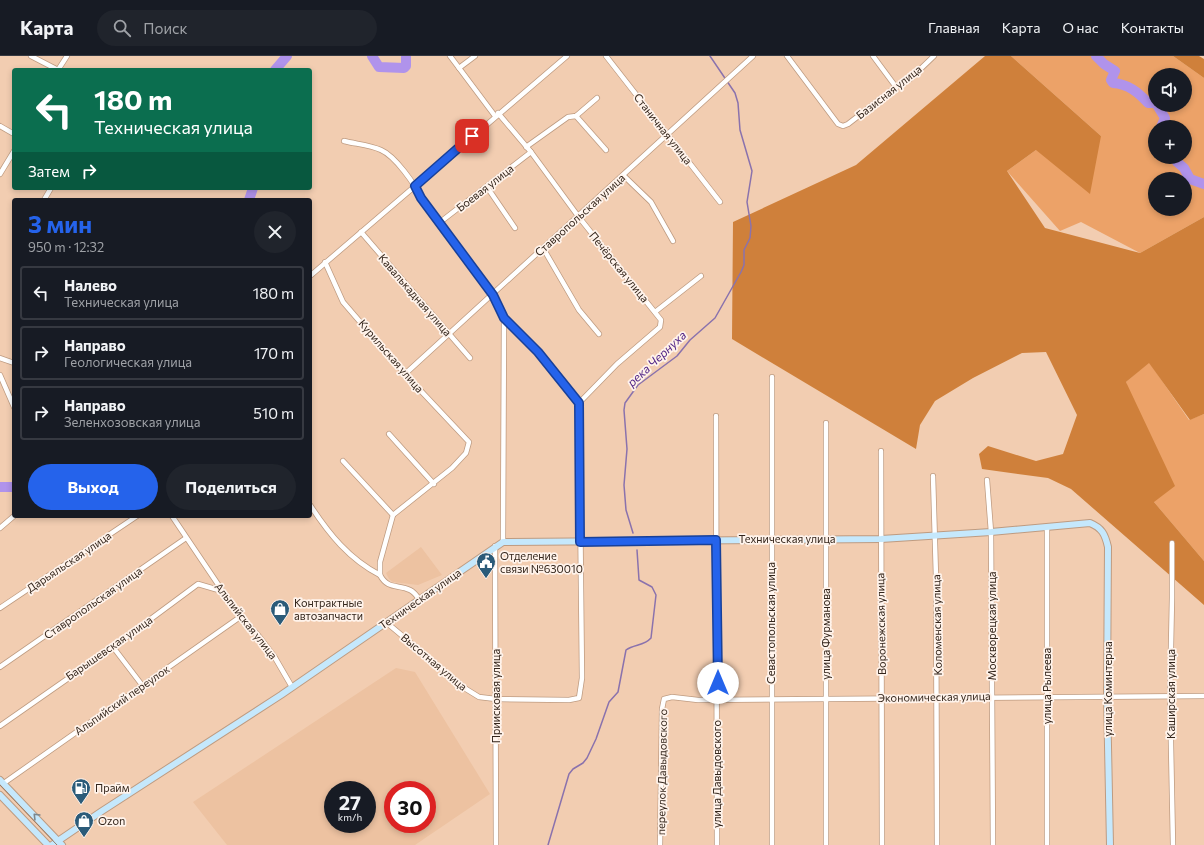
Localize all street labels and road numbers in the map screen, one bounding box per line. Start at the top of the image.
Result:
street label: Базисная улица [853,62,924,121]
street label: Станичная улица [632,91,695,167]
street label: Боевая улица [454,161,516,214]
street label: Ставропольская улица [532,171,627,259]
street label: Печёрская улица [587,229,652,305]
street label: Кавалькадная улица [376,251,455,338]
street label: Курильская улица [356,317,427,395]
street label: Дарьяльская улица [24,528,113,595]
street label: Техническая улица [738,532,836,545]
street label: Севастопольская улица [764,562,777,684]
street label: Ставропольская улица [41,564,144,641]
street label: Техническая улица [376,565,463,632]
street label: Москворецкая улица [985,571,998,681]
street label: Воронежская улица [873,573,888,675]
street label: Коломенская улица [929,574,944,676]
street label: Альпийская улица [212,580,280,662]
street label: улица Фурманова [819,588,832,680]
street label: Барышевская улица [63,613,155,682]
street label: Высотная улица [399,630,470,693]
street label: улица Коминтерна [1101,641,1114,737]
street label: улица Рылеева [1040,648,1053,724]
street label: Приисковая улица [489,649,502,743]
street label: Каширская улица [1164,649,1177,739]
street label: Альпийский переулок [72,662,172,737]
street label: Экономическая улица [877,689,991,704]
street label: переулок Давыдовского [654,708,669,835]
street label: улица Давыдовского [710,720,723,828]

